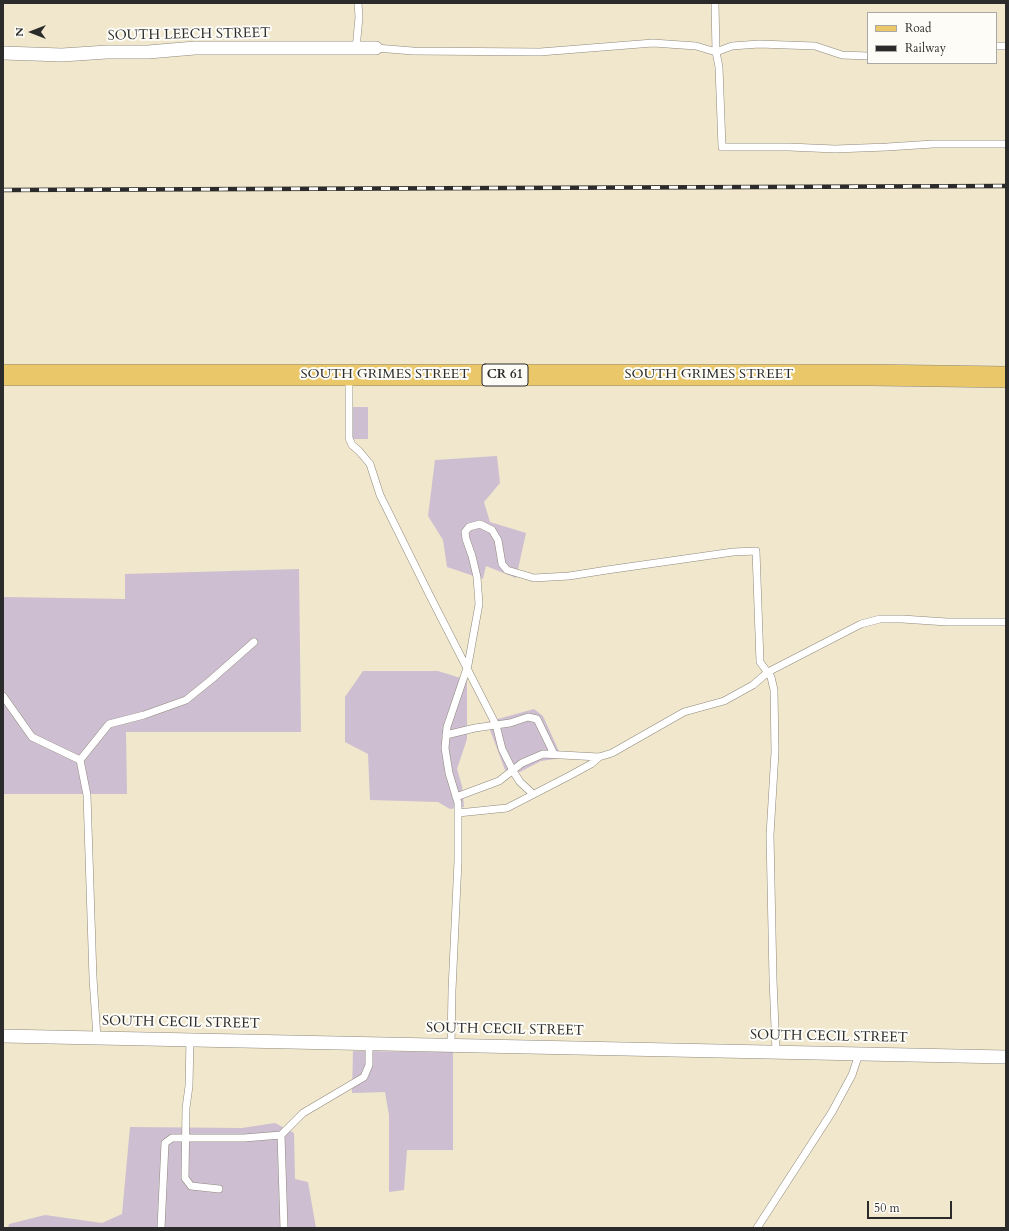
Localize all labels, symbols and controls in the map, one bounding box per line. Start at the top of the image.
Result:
north arrow [12,12,52,52]
legend [867,12,997,64]
text: Road [905,20,931,36]
street label: SOUTH LEECH STREET [108,25,270,45]
text: N [12,27,27,37]
text: Railway [905,40,946,56]
road number: CR 61 [482,364,528,386]
street label: SOUTH GRIMES STREET [301,367,469,383]
street label: SOUTH GRIMES STREET [625,367,793,383]
street label: SOUTH CECIL STREET [102,1013,260,1033]
street label: SOUTH CECIL STREET [426,1020,584,1040]
street label: SOUTH CECIL STREET [750,1027,908,1047]
scale bar [869,1193,954,1219]
text: 50 m [874,1200,900,1216]

